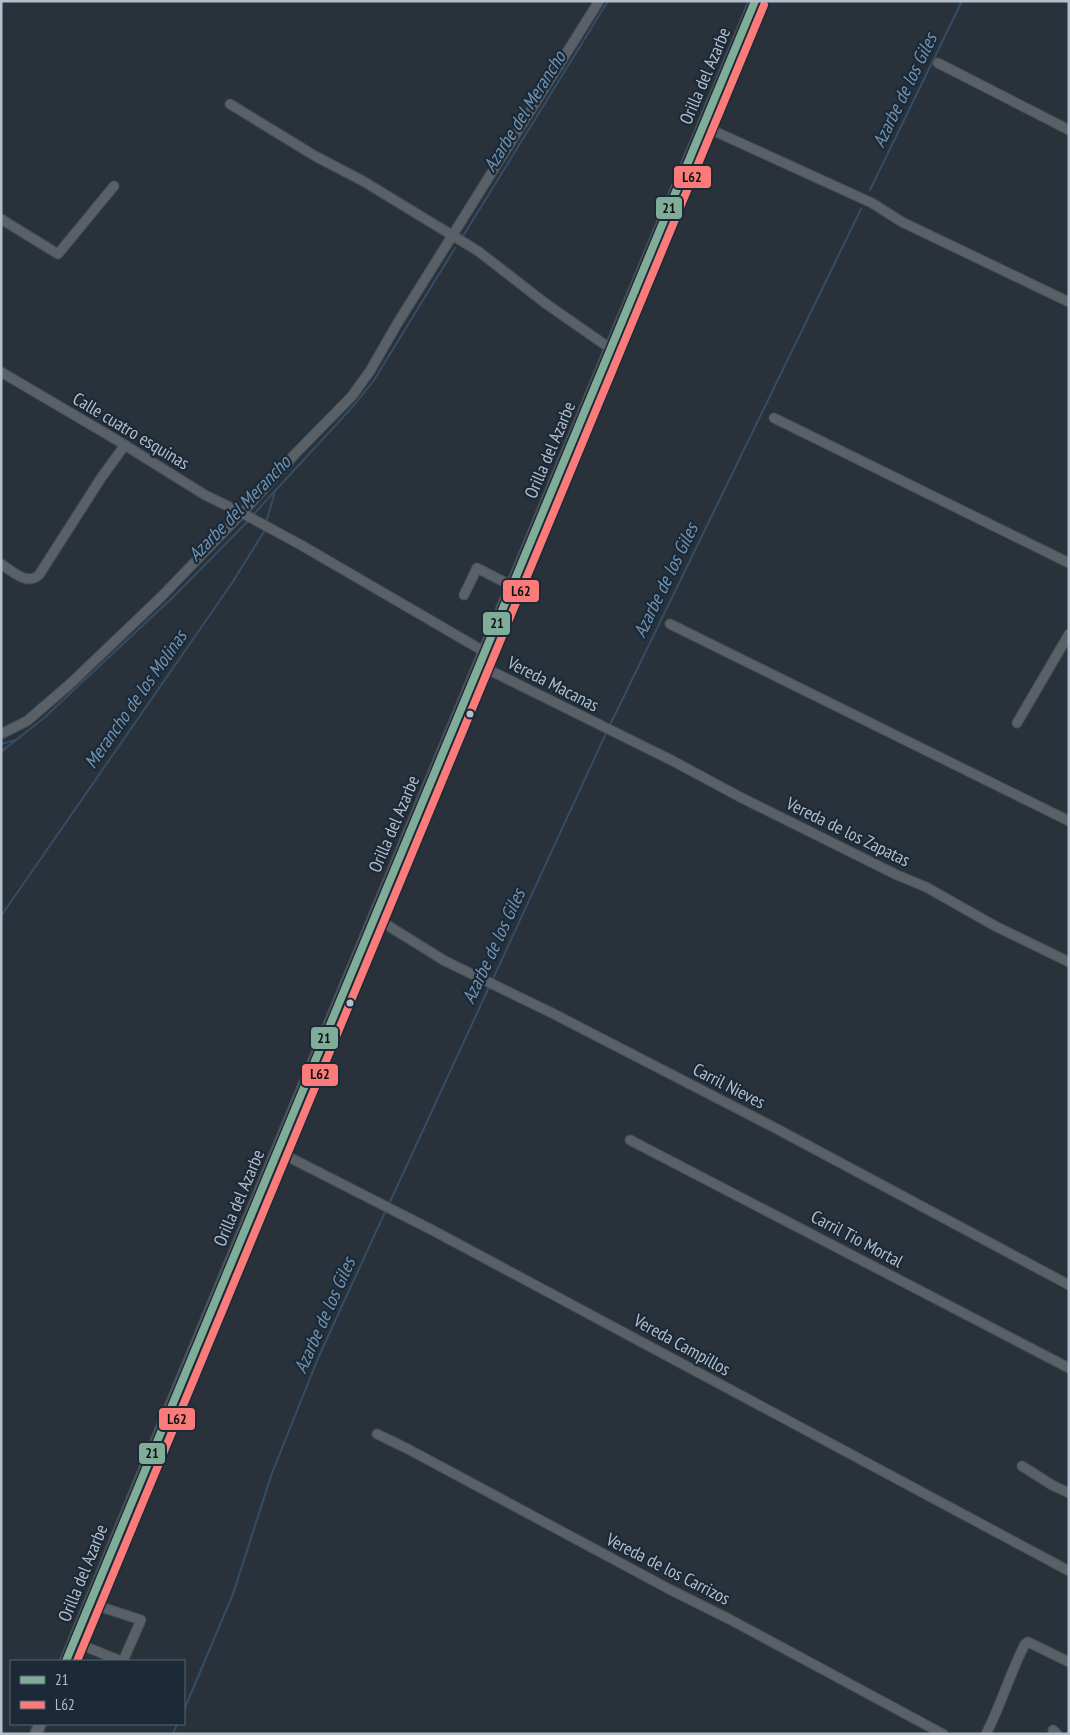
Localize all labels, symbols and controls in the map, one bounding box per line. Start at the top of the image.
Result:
street label: Orilla del Azarbe [674,24,735,128]
water label: Azarbe de los Giles [866,28,943,151]
water label: Azarbe del Merancho [477,45,572,176]
line badge: L62 [673,165,712,189]
text: L62 [682,168,702,186]
line badge: 21 [655,196,683,220]
text: 21 [662,199,676,217]
street label: Calle cuatro esquinas [69,387,194,474]
street label: Orilla del Azarbe [519,398,580,502]
water label: Azarbe del Merancho [183,449,297,566]
water label: Azarbe de los Giles [627,518,704,641]
line badge: L62 [502,579,540,603]
text: L62 [511,582,531,600]
line badge: 21 [482,611,511,636]
text: 21 [490,614,504,632]
water label: Merancho de los Molinas [78,624,192,773]
street label: Vereda Macanas [503,650,603,716]
unlabelled marker [465,709,475,719]
street label: Orilla del Azarbe [363,772,424,876]
street label: Vereda de los Zapatas [782,791,914,871]
water label: Azarbe de los Giles [456,883,531,1007]
unlabelled marker [345,998,355,1008]
line badge: 21 [310,1026,339,1050]
text: 21 [317,1029,331,1047]
street label: Carril Nieves [689,1058,769,1114]
line badge: L62 [301,1063,339,1087]
text: L62 [310,1065,330,1083]
street label: Orilla del Azarbe [208,1146,269,1250]
street label: Carril Tio Mortal [807,1205,908,1273]
water label: Azarbe de los Giles [288,1252,361,1376]
street label: Vereda Campillos [629,1308,735,1381]
line badge: L62 [158,1407,196,1431]
text: L62 [167,1410,187,1428]
line badge: 21 [138,1442,166,1465]
text: 21 [145,1444,159,1462]
street label: Orilla del Azarbe [53,1521,112,1625]
street label: Vereda de los Carrizos [601,1527,734,1610]
legend [10,1660,185,1725]
text: 21 [55,1670,69,1689]
text: L62 [55,1695,75,1714]

